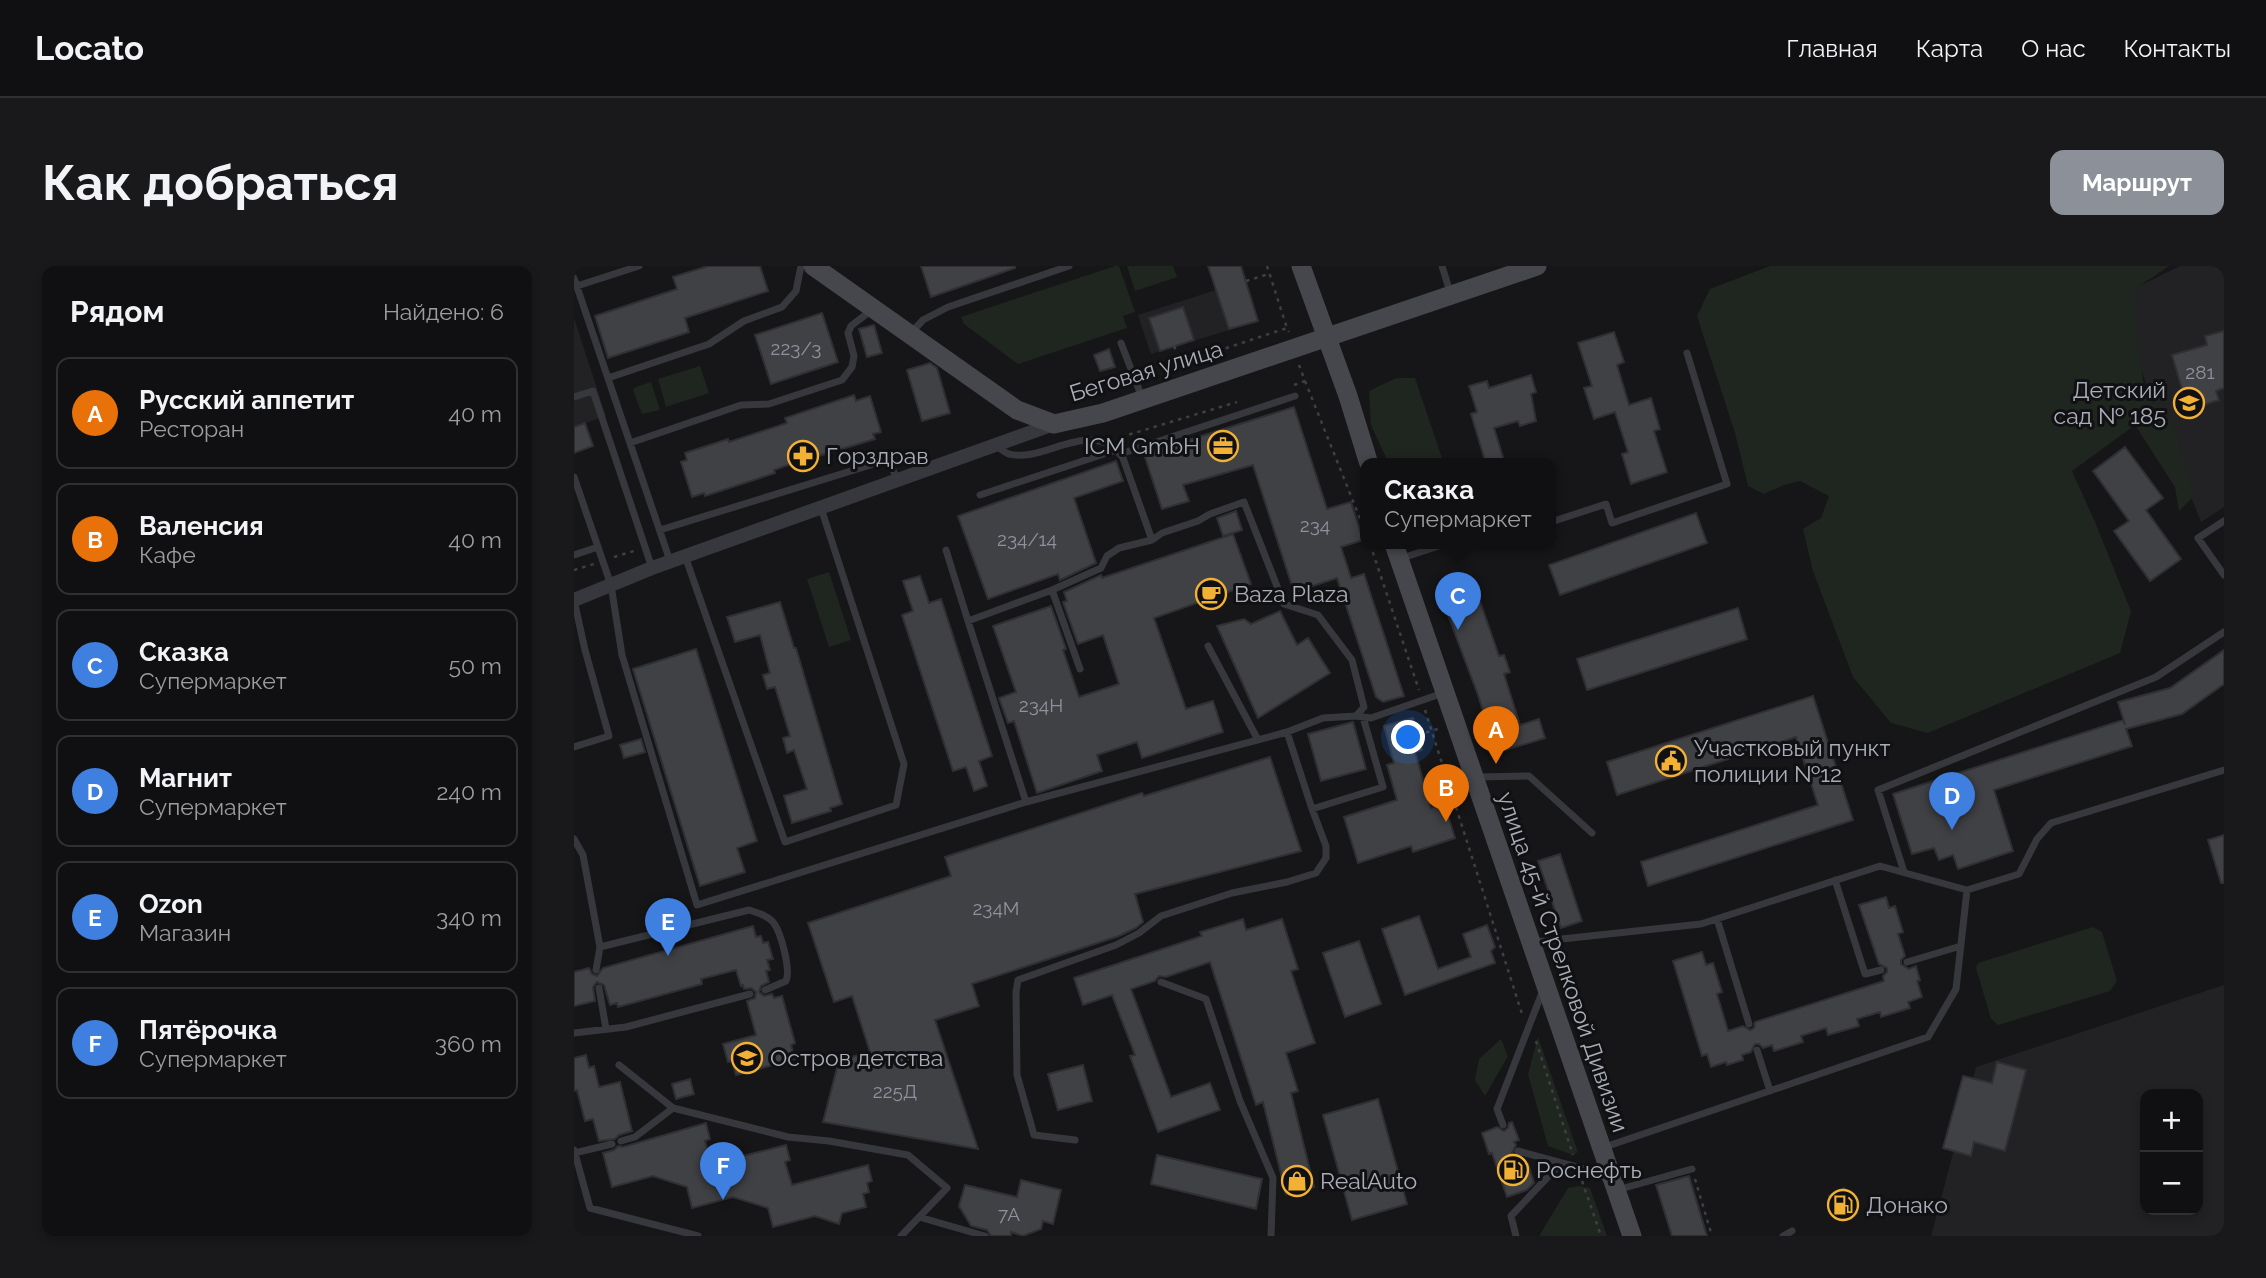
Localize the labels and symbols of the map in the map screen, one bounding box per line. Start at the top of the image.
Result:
street label: Беговая улица [1066,334,1226,407]
house number: 223/3 [770,337,822,359]
house number: 281 [2185,361,2215,383]
place label: Детский сад № 185 [2054,376,2166,429]
school or university icon: Детский сад № 185 [2172,386,2206,420]
office icon: ICM GmbH [1206,429,1240,463]
place label: ICM GmbH [1084,432,1200,459]
pharmacy icon: Горздрав [786,439,820,473]
place label: Горздрав [826,442,929,469]
house number: 234 [1300,514,1330,536]
house number: 234/14 [997,528,1057,550]
pin: C [1435,572,1481,630]
cafe icon: Baza Plaza [1194,577,1228,611]
place label: Baza Plaza [1234,580,1349,607]
house number: 234Н [1019,694,1063,716]
pin: A [1473,706,1519,764]
your location [1391,720,1425,754]
place label: Участковый пункт полиции №12 [1694,734,1891,787]
public building icon: Участковый пункт полиции №12 [1654,744,1688,778]
pin: B [1423,764,1469,822]
pin: D [1929,772,1975,830]
street label: улица 45-й Стрелковой Дивизии [1492,788,1635,1135]
house number: 234М [972,897,1020,919]
pin: E [645,898,691,956]
school or university icon: Остров детства [730,1041,764,1075]
place label: Остров детства [770,1044,943,1071]
house number: 225Д [873,1080,917,1102]
pin: F [700,1142,746,1200]
fuel station icon: Роснефть [1496,1153,1530,1187]
place label: Роснефть [1536,1156,1642,1183]
shop icon: RealAuto [1280,1164,1314,1198]
place label: RealAuto [1320,1167,1417,1194]
fuel station icon: Донако [1826,1188,1860,1222]
place label: Донако [1866,1191,1948,1218]
house number: 7А [998,1203,1020,1225]

